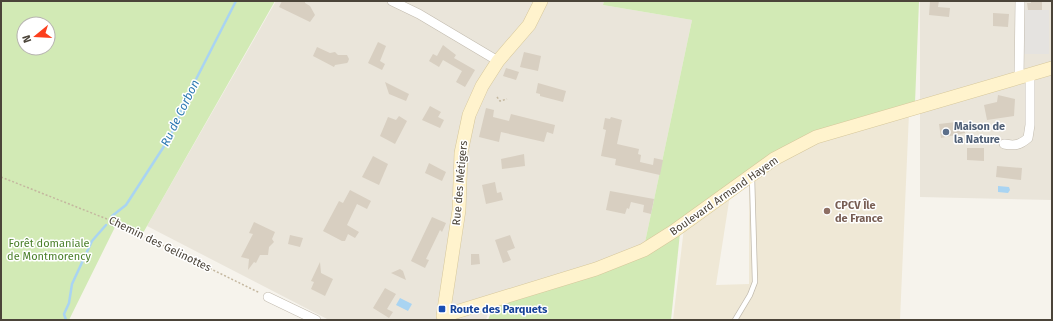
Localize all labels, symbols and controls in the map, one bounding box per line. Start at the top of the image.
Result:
north arrow [16,16,56,56]
text: N [20,33,34,44]
water label: Ru de Corbon [158,77,202,149]
place label: Maison de la Nature [954,120,1005,146]
marker: Maison de la Nature [941,127,951,137]
street label: Rue des Métigers [450,140,470,226]
street label: Boulevard Armand Hayem [667,154,781,238]
place label: CPCV Île de France [835,198,883,225]
marker: CPCV Île de France [822,206,832,216]
street label: Chemin des Gelinottes [107,214,213,274]
park label: Forêt domaniale de Montmorency [7,237,91,263]
place label: Route des Parquets [450,303,548,316]
marker: Route des Parquets [437,304,447,314]

